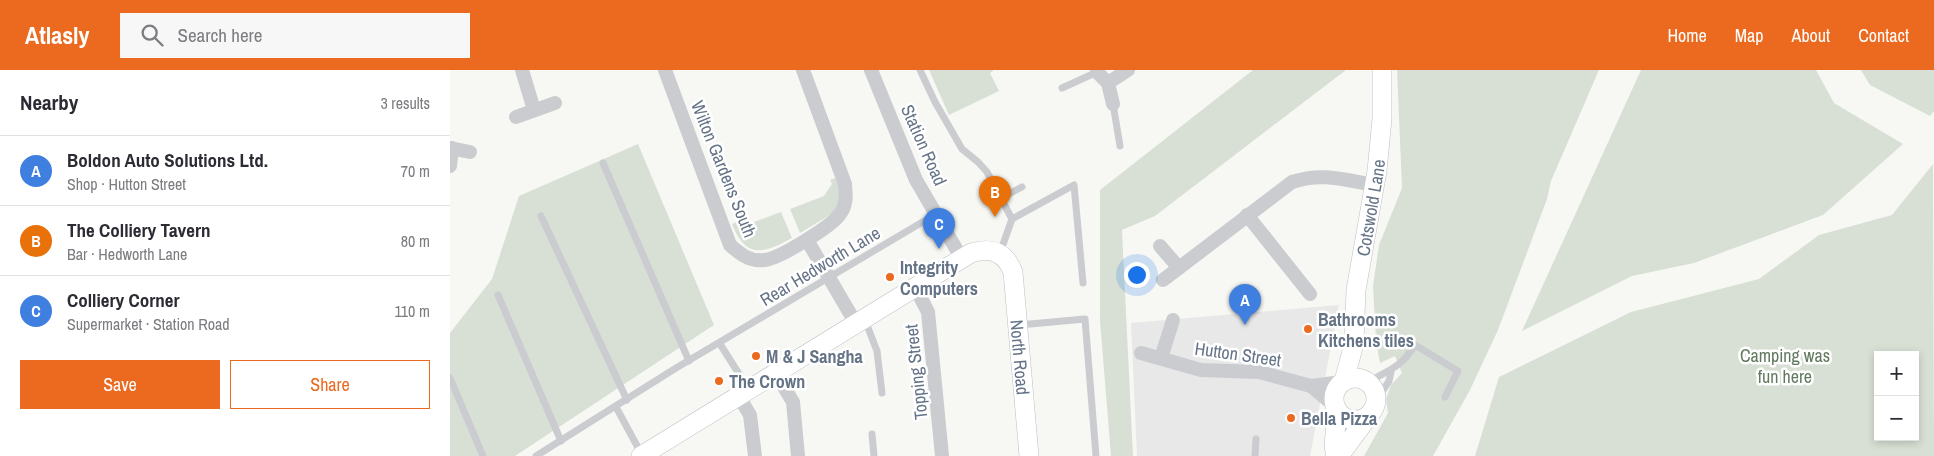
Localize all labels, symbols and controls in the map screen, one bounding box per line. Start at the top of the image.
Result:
search box [120,13,470,58]
text: Atlasly [25,19,90,51]
icon: search [138,21,166,49]
text: Search here [178,22,262,48]
text: Home [1667,23,1707,48]
text: Map [1735,23,1764,48]
text: About [1792,23,1830,48]
text: Contact [1858,23,1909,48]
text: Nearby [20,88,78,117]
text: 3 results [380,92,430,114]
street label: Wilton Gardens South [685,97,763,241]
street label: Station Road [895,101,953,189]
text: Boldon Auto Solutions Ltd. [67,147,268,173]
street label: Cotswold Lane [1350,158,1391,258]
text: A [31,160,41,182]
text: 70 m [401,160,430,182]
text: Shop · Hutton Street [67,173,186,195]
pin: B [979,176,1011,217]
pin: C [923,208,955,249]
text: The Colliery Tavern [67,217,210,243]
street label: Rear Hedworth Lane [755,220,885,312]
text: B [31,230,41,252]
text: 80 m [401,230,430,252]
text: Bar · Hedworth Lane [67,243,187,265]
place label: Integrity Computers [900,255,978,301]
your location [1124,262,1150,288]
marker: Integrity Computers [884,271,896,283]
pin: A [1229,284,1261,325]
text: Colliery Corner [67,287,180,313]
text: C [31,300,41,322]
text: 110 m [394,300,430,322]
place label: Bathrooms Kitchens tiles [1318,307,1414,353]
text: Supermarket · Station Road [67,313,230,335]
street label: North Road [1005,319,1036,396]
street label: Topping Street [899,323,933,421]
marker: Bathrooms Kitchens tiles [1302,323,1314,335]
street label: Hutton Street [1193,336,1283,372]
park label: Camping was fun here [1740,343,1830,389]
place label: M & J Sangha [766,344,864,369]
marker: M & J Sangha [750,350,762,362]
map controls [1874,351,1919,441]
button: + [1874,351,1919,396]
button: Save [20,360,220,409]
button: Share [230,360,430,409]
place label: The Crown [729,369,805,394]
marker: The Crown [713,375,725,387]
button: − [1874,396,1919,441]
place label: Bella Pizza [1301,406,1378,431]
marker: Bella Pizza [1285,412,1297,424]

